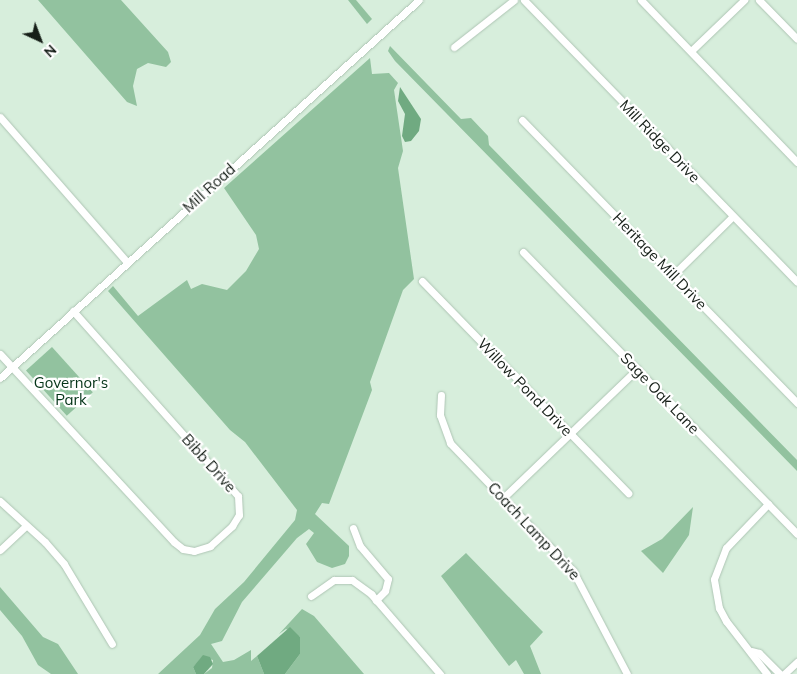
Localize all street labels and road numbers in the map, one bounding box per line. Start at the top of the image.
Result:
street label: Mill Ridge Drive [616,96,704,186]
street label: Mill Road [179,160,239,216]
street label: Heritage Mill Drive [609,209,711,313]
street label: Willow Pond Drive [474,334,576,440]
street label: Sage Oak Lane [617,349,703,437]
street label: Bibb Drive [178,430,240,496]
street label: Coach Lamp Drive [484,478,584,584]

